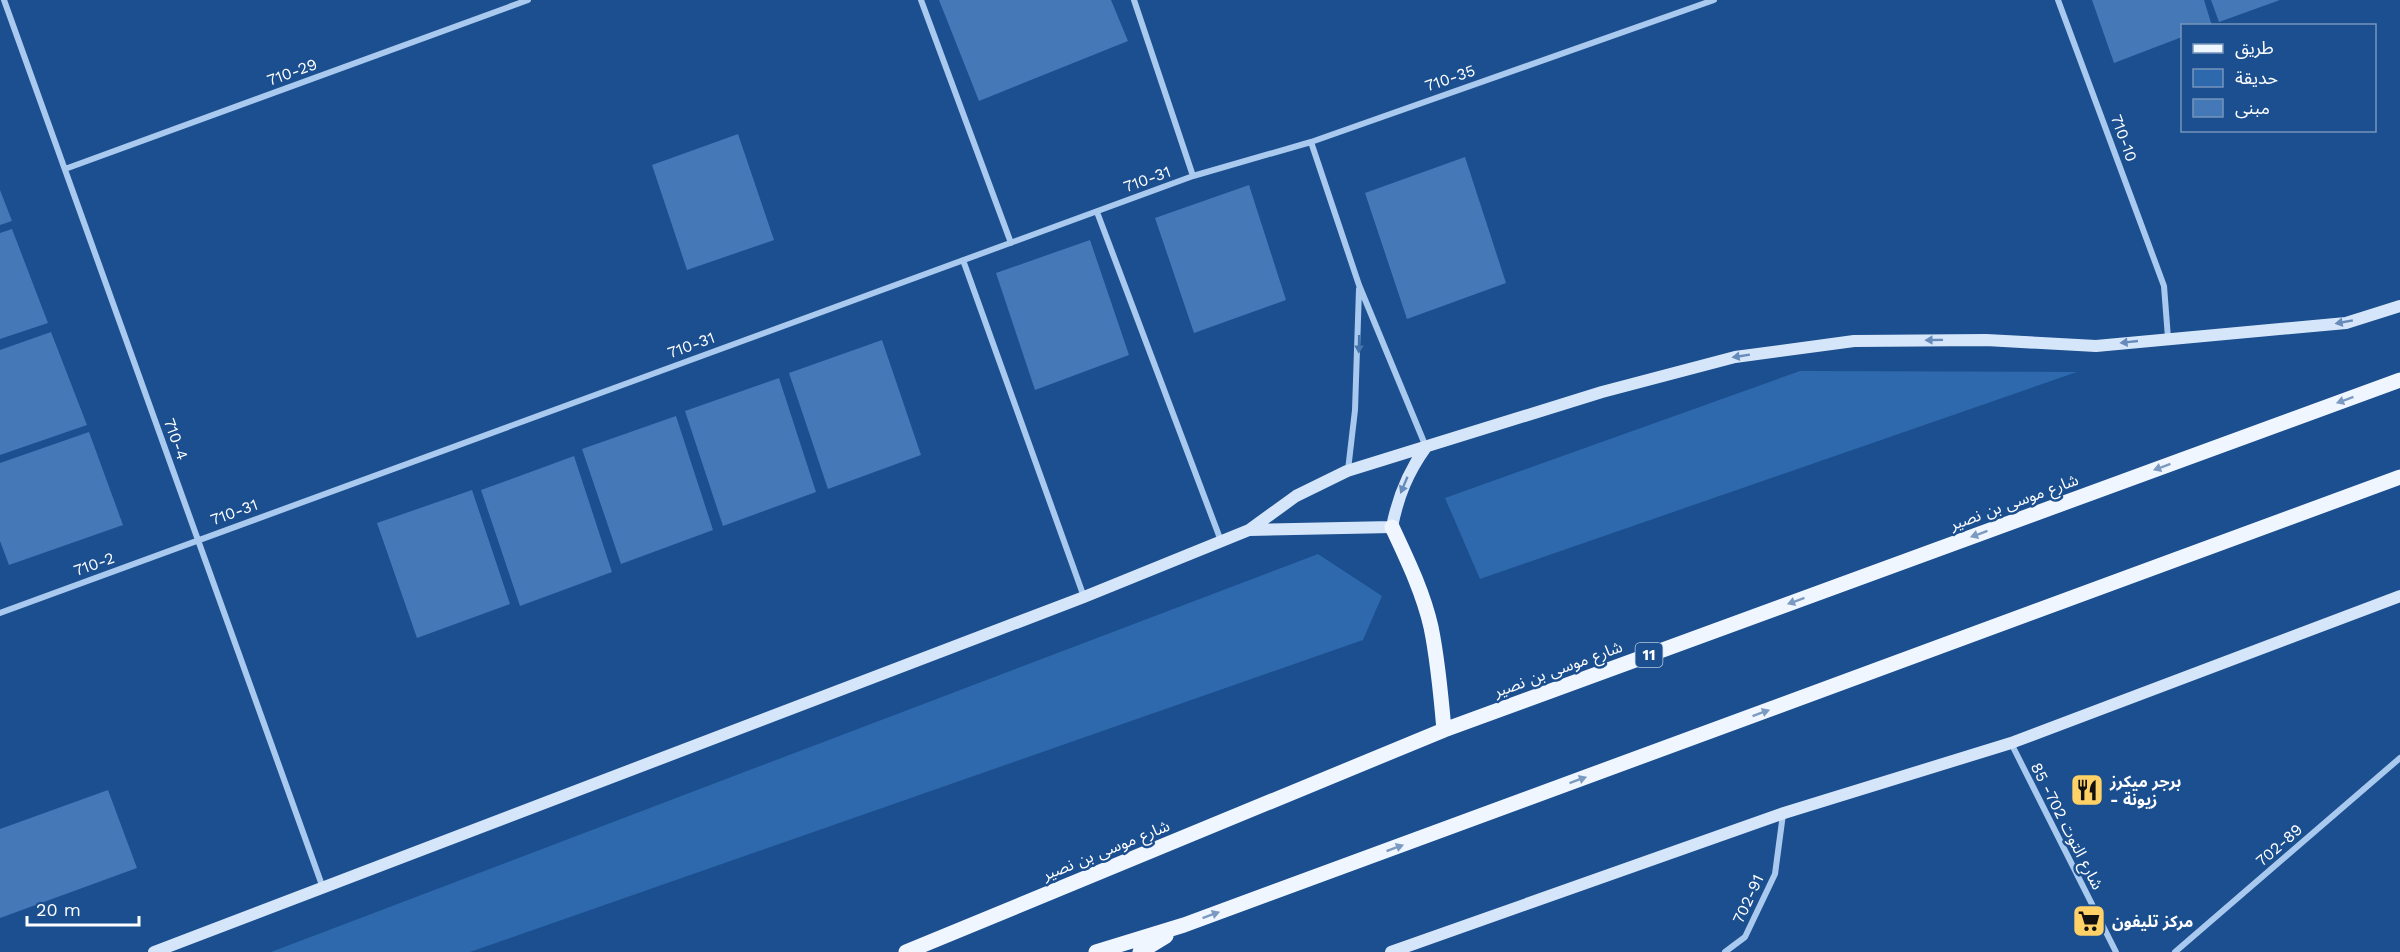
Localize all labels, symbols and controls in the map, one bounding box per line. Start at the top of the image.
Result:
legend [2181,24,2376,132]
text: طريق [2235,37,2274,59]
street label: 710-29 [264,54,320,90]
street label: 710-35 [1422,61,1478,95]
text: حديقة [2235,67,2278,88]
text: مبنى [2235,97,2270,119]
street label: 710-10 [2107,112,2141,164]
street label: 710-31 [1121,162,1173,196]
one-way arrow [2334,318,2353,327]
street label: 710-31 [665,328,717,362]
one-way arrow [1354,334,1363,353]
one-way arrow [1925,335,1944,345]
one-way arrow [2120,338,2139,347]
one-way arrow [1731,352,1750,361]
one-way arrow [2336,396,2354,406]
street label: 710-4 [160,415,192,463]
one-way arrow [2153,463,2171,473]
street label: شارع موسى بن نصير [1946,470,2082,537]
one-way arrow [1399,476,1409,494]
street label: 710-31 [208,495,260,529]
one-way arrow [1970,530,1988,539]
street label: 710-2 [71,548,117,580]
one-way arrow [1786,596,1804,606]
street label: شارع موسى بن نصير [1490,637,1626,704]
road number: 11 [1636,643,1662,667]
one-way arrow [1752,708,1770,718]
street label: شارع التوت 702- 85 [2024,759,2107,894]
restaurant icon: برجر ميكرز - زيونة [2069,772,2105,808]
place label: برجر ميكرز - زيونة [2109,772,2181,809]
one-way arrow [1569,775,1587,785]
street label: شارع موسى بن نصير [1039,816,1174,887]
street label: 702-89 [2252,820,2306,870]
one-way arrow [1386,842,1404,852]
street label: 702-91 [1728,872,1768,926]
scale bar [27,889,140,927]
text: 20 m [36,899,81,920]
supermarket icon: مركز تليفون [2071,903,2107,939]
one-way arrow [1203,910,1221,920]
place label: مركز تليفون [2112,912,2193,931]

